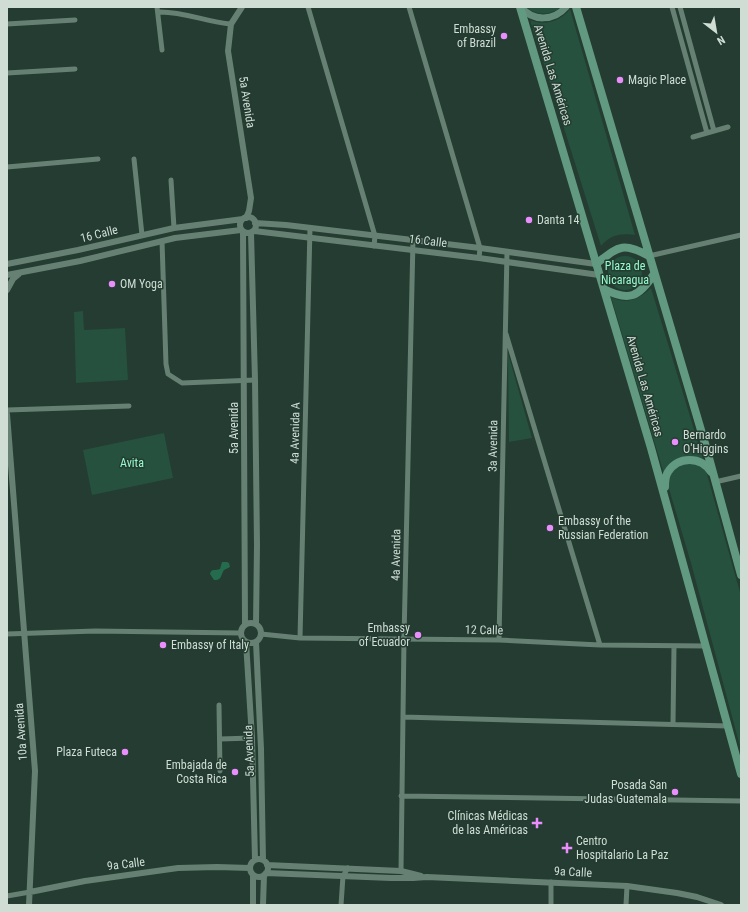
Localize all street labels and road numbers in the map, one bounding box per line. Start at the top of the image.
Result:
street label: Avenida Las Américas [531,23,575,127]
street label: 5a Avenida [236,75,258,129]
street label: 16 Calle [79,222,120,245]
street label: 16 Calle [408,232,448,250]
street label: Avenida Las Américas [624,334,666,438]
street label: 5a Avenida [227,402,241,454]
street label: 4a Avenida A [287,402,303,464]
street label: 3a Avenida [486,420,500,472]
street label: 4a Avenida [389,529,403,581]
street label: 12 Calle [465,623,504,637]
street label: 10a Avenida [12,702,30,761]
street label: 5a Avenida [241,725,257,777]
street label: 9a Calle [106,855,146,873]
street label: 9a Calle [554,864,593,880]

